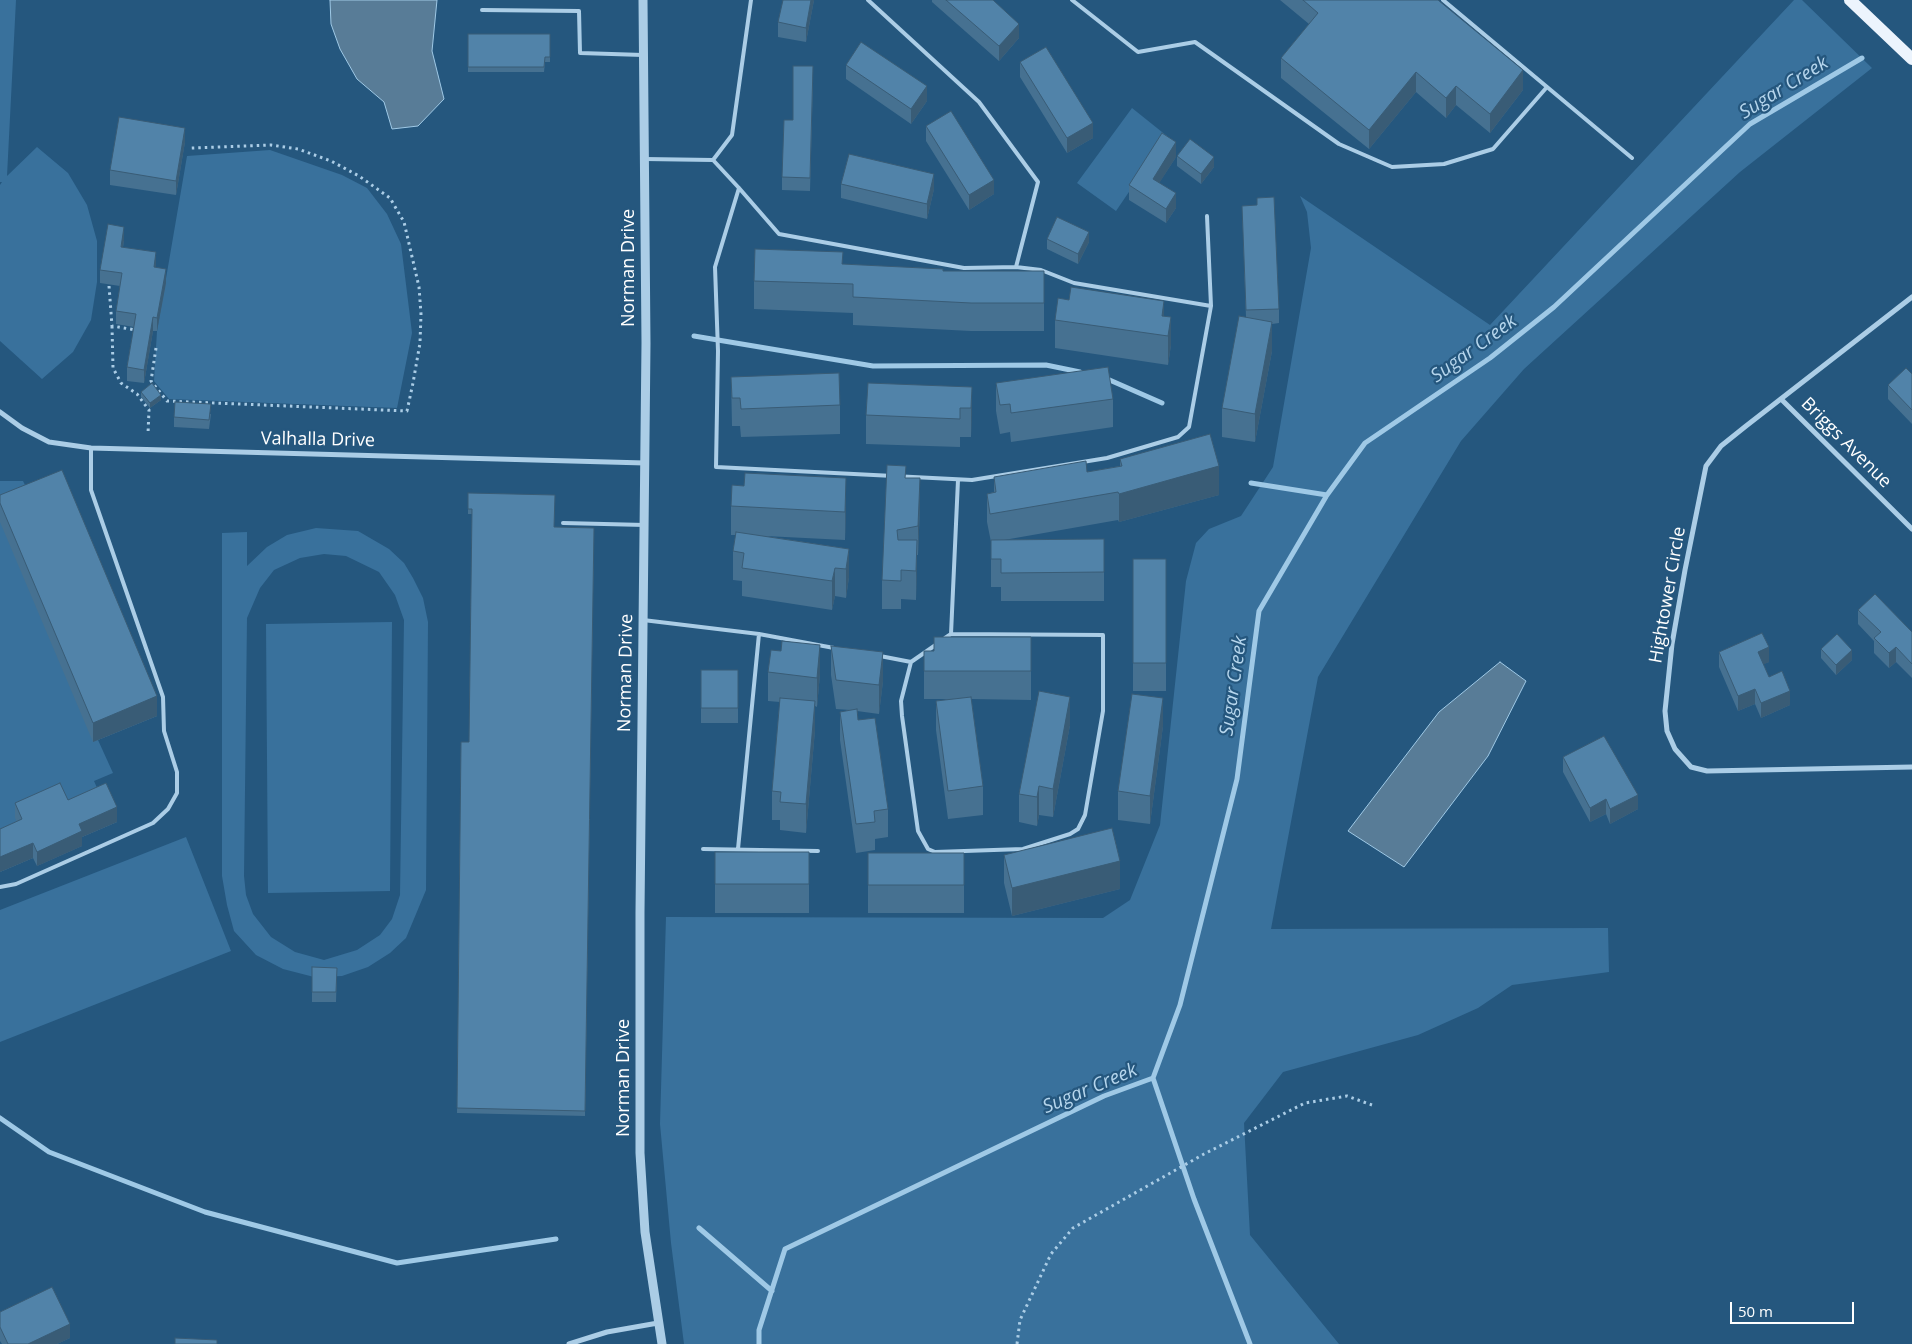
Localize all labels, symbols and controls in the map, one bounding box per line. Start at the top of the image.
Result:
water label: Sugar Creek [1735,52,1833,124]
street label: Norman Drive [618,209,640,327]
water label: Sugar Creek [1427,310,1521,388]
street label: Briggs Avenue [1796,393,1896,493]
street label: Valhalla Drive [261,428,375,452]
street label: Hightower Circle [1645,525,1691,665]
street label: Norman Drive [614,614,638,732]
water label: Sugar Creek [1216,635,1252,737]
street label: Norman Drive [613,1019,635,1137]
water label: Sugar Creek [1039,1059,1141,1119]
scale bar [1732,1292,1856,1324]
text: 50 m [1738,1301,1773,1321]

